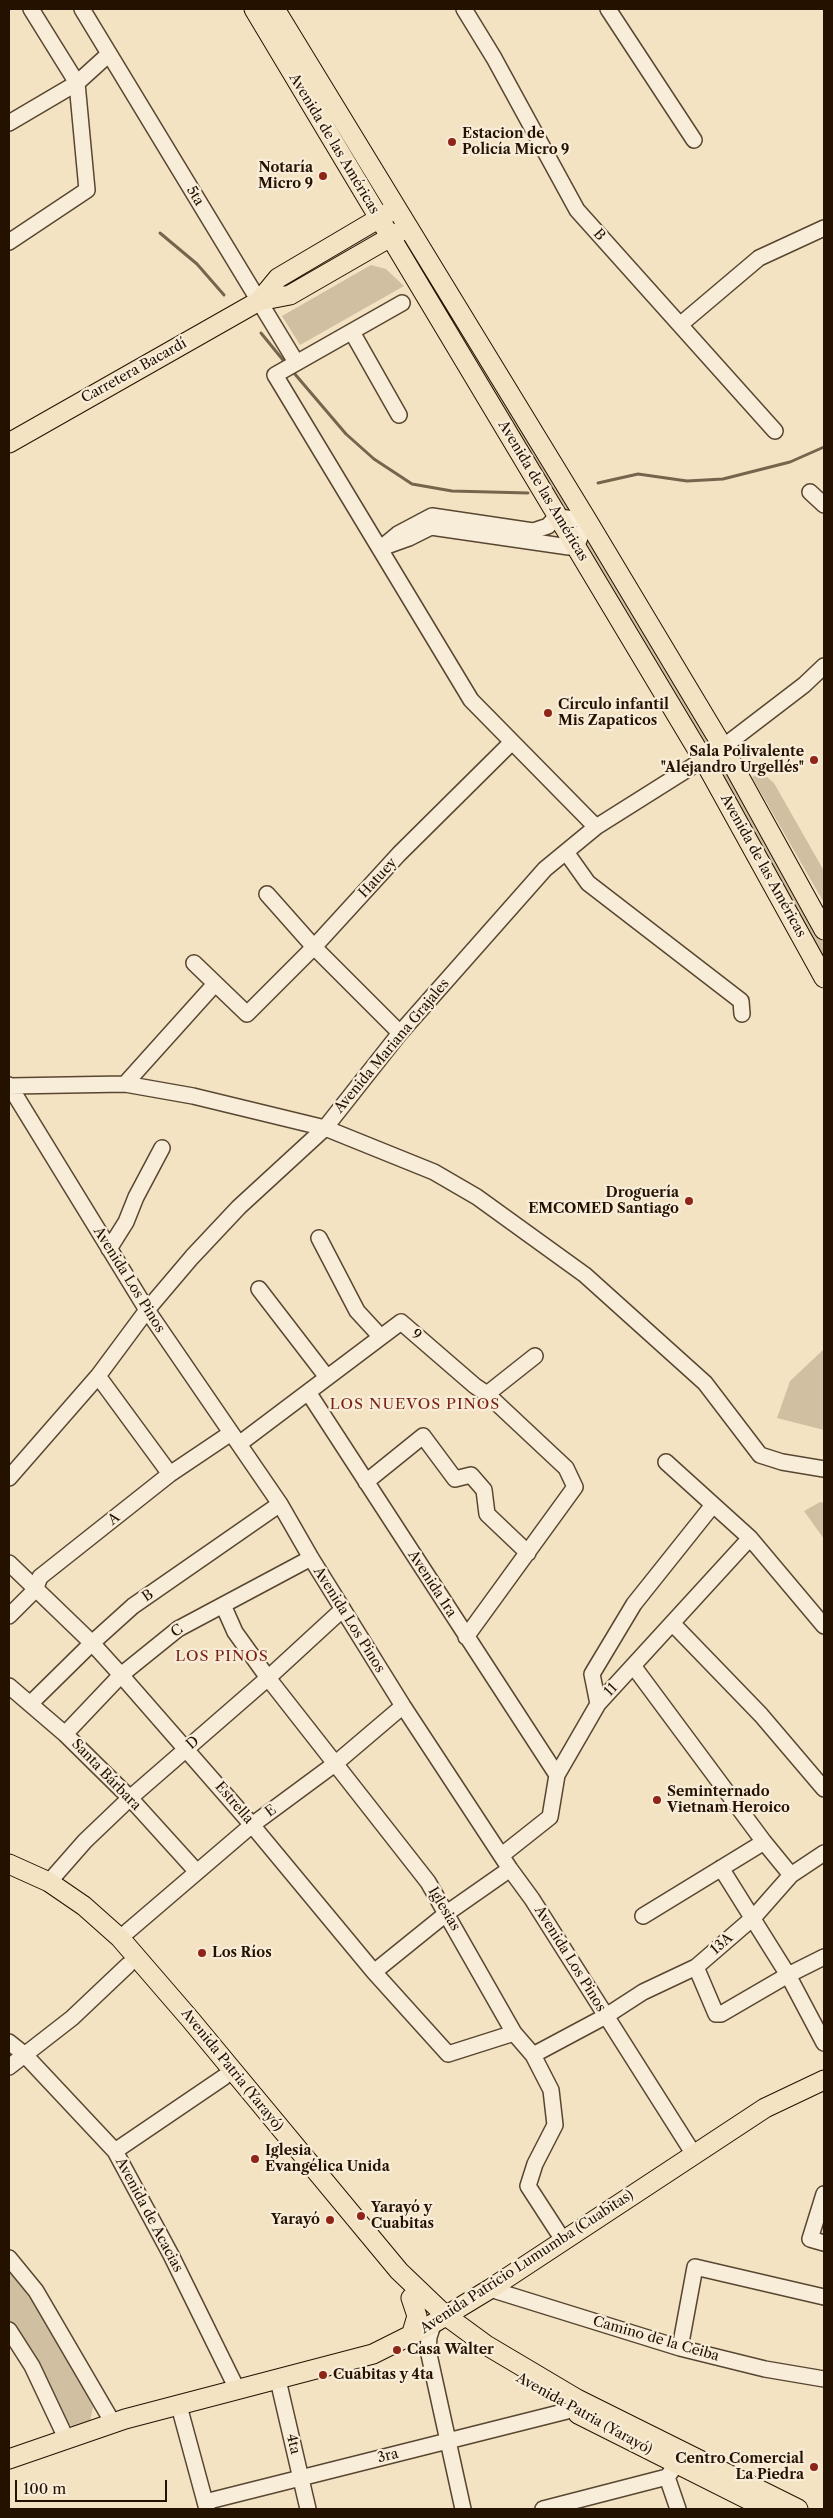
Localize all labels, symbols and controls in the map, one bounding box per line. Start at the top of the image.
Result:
street label: Avenida de las Américas [285,71,383,217]
place label: Estacion de Policía Micro 9 [462,126,569,158]
marker: Estacion de Policía Micro 9 [446,136,458,148]
place label: Notaría Micro 9 [258,160,313,192]
marker: Notaría Micro 9 [317,170,329,182]
street label: 5ta [183,183,207,209]
street label: B [589,226,609,244]
street label: Carretera Bacardí [78,335,190,407]
street label: Avenida de las Américas [494,418,592,564]
place label: Círculo infantil Mis Zapaticos [558,697,669,730]
marker: Círculo infantil Mis Zapaticos [542,707,554,719]
place label: Sala Polivalente "Alejandro Urgellés" [661,744,804,776]
marker: Sala Polivalente "Alejandro Urgellés" [808,754,820,766]
street label: Avenida de las Américas [717,792,809,940]
street label: Hatuey [355,855,401,901]
street label: Avenida Mariana Grajales [331,975,453,1117]
place label: Droguería EMCOMED Santiago [528,1185,679,1218]
marker: Droguería EMCOMED Santiago [683,1195,695,1207]
street label: Avenida Los Pinos [90,1224,168,1336]
street label: 9 [407,1326,425,1344]
district label: LOS NUEVOS PINOS [328,1396,502,1414]
street label: A [105,1509,123,1529]
street label: Avenida 1ra [404,1547,460,1621]
street label: Avenida Los Pinos [310,1564,388,1676]
street label: B [139,1586,157,1606]
street label: C [168,1621,186,1641]
district label: LOS PINOS [174,1648,270,1666]
street label: 11 [601,1680,621,1700]
street label: D [183,1733,203,1753]
street label: Santa Bárbara [68,1736,144,1814]
street label: Estrella [211,1779,257,1827]
place label: Seminternado Vietnam Heroico [667,1784,790,1816]
marker: Seminternado Vietnam Heroico [651,1794,663,1806]
street label: E [262,1801,280,1821]
street label: Iglesias [424,1884,464,1934]
street label: Avenida Los Pinos [531,1903,609,2015]
street label: 13A [707,1930,737,1958]
place label: Los Ríos [212,1945,272,1961]
marker: Los Ríos [196,1947,208,1959]
street label: Avenida Patria (Yarayó) [177,2005,287,2135]
place label: Iglesia Evangélica Unida [265,2143,390,2176]
marker: Iglesia Evangélica Unida [249,2153,261,2165]
street label: Avenida de Acacias [112,2155,186,2275]
street label: Avenida Patricio Lumumba (Cuabitas) [417,2187,637,2337]
place label: Yarayó y Cuabitas [371,2200,434,2232]
marker: Yarayó y Cuabitas [355,2210,367,2222]
place label: Yarayó [271,2212,320,2228]
marker: Yarayó [324,2214,336,2226]
street label: Camino de la Ceiba [591,2313,721,2365]
place label: Casa Walter [407,2342,494,2358]
marker: Casa Walter [391,2344,403,2356]
place label: Cuabitas y 4ta [333,2367,434,2383]
marker: Cuabitas y 4ta [317,2369,329,2381]
street label: Avenida Patria (Yarayó) [513,2370,655,2458]
street label: 4ta [283,2432,303,2456]
street label: 3ra [376,2445,400,2467]
place label: Centro Comercial La Piedra [675,2451,804,2484]
marker: Centro Comercial La Piedra [808,2461,820,2473]
scale bar [18,2470,170,2502]
text: 100 m [23,2479,66,2498]

